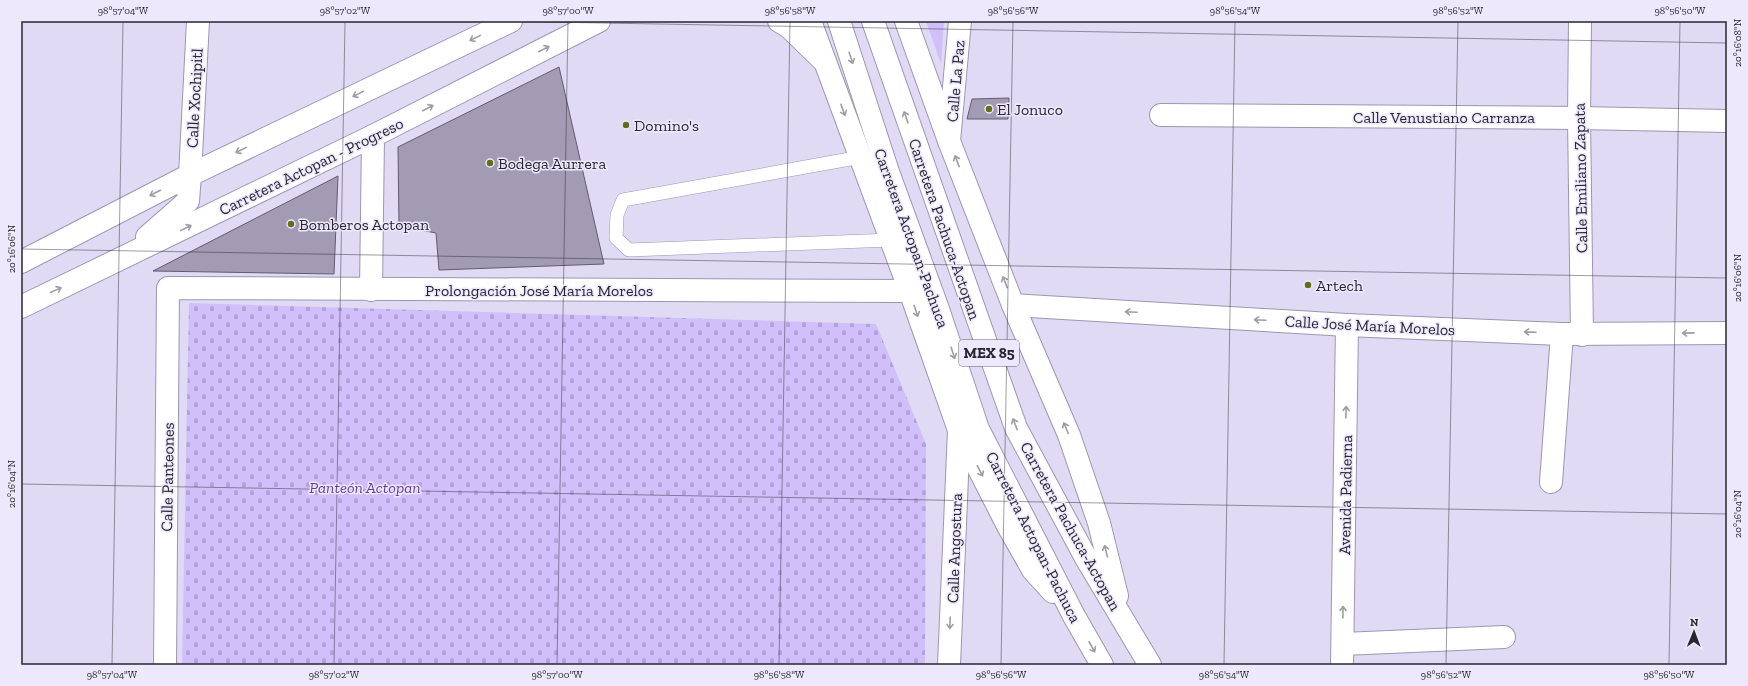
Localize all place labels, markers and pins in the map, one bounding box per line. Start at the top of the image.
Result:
place label: El Jonuco [997,100,1063,119]
marker: El Jonuco [984,104,994,114]
place label: Domino's [634,116,699,135]
marker: Domino's [621,120,631,130]
place label: Bodega Aurrera [498,154,607,173]
marker: Bodega Aurrera [485,158,495,168]
place label: Bomberos Actopan [299,215,430,234]
marker: Bomberos Actopan [286,219,296,229]
place label: Artech [1316,276,1363,295]
marker: Artech [1303,280,1313,290]

